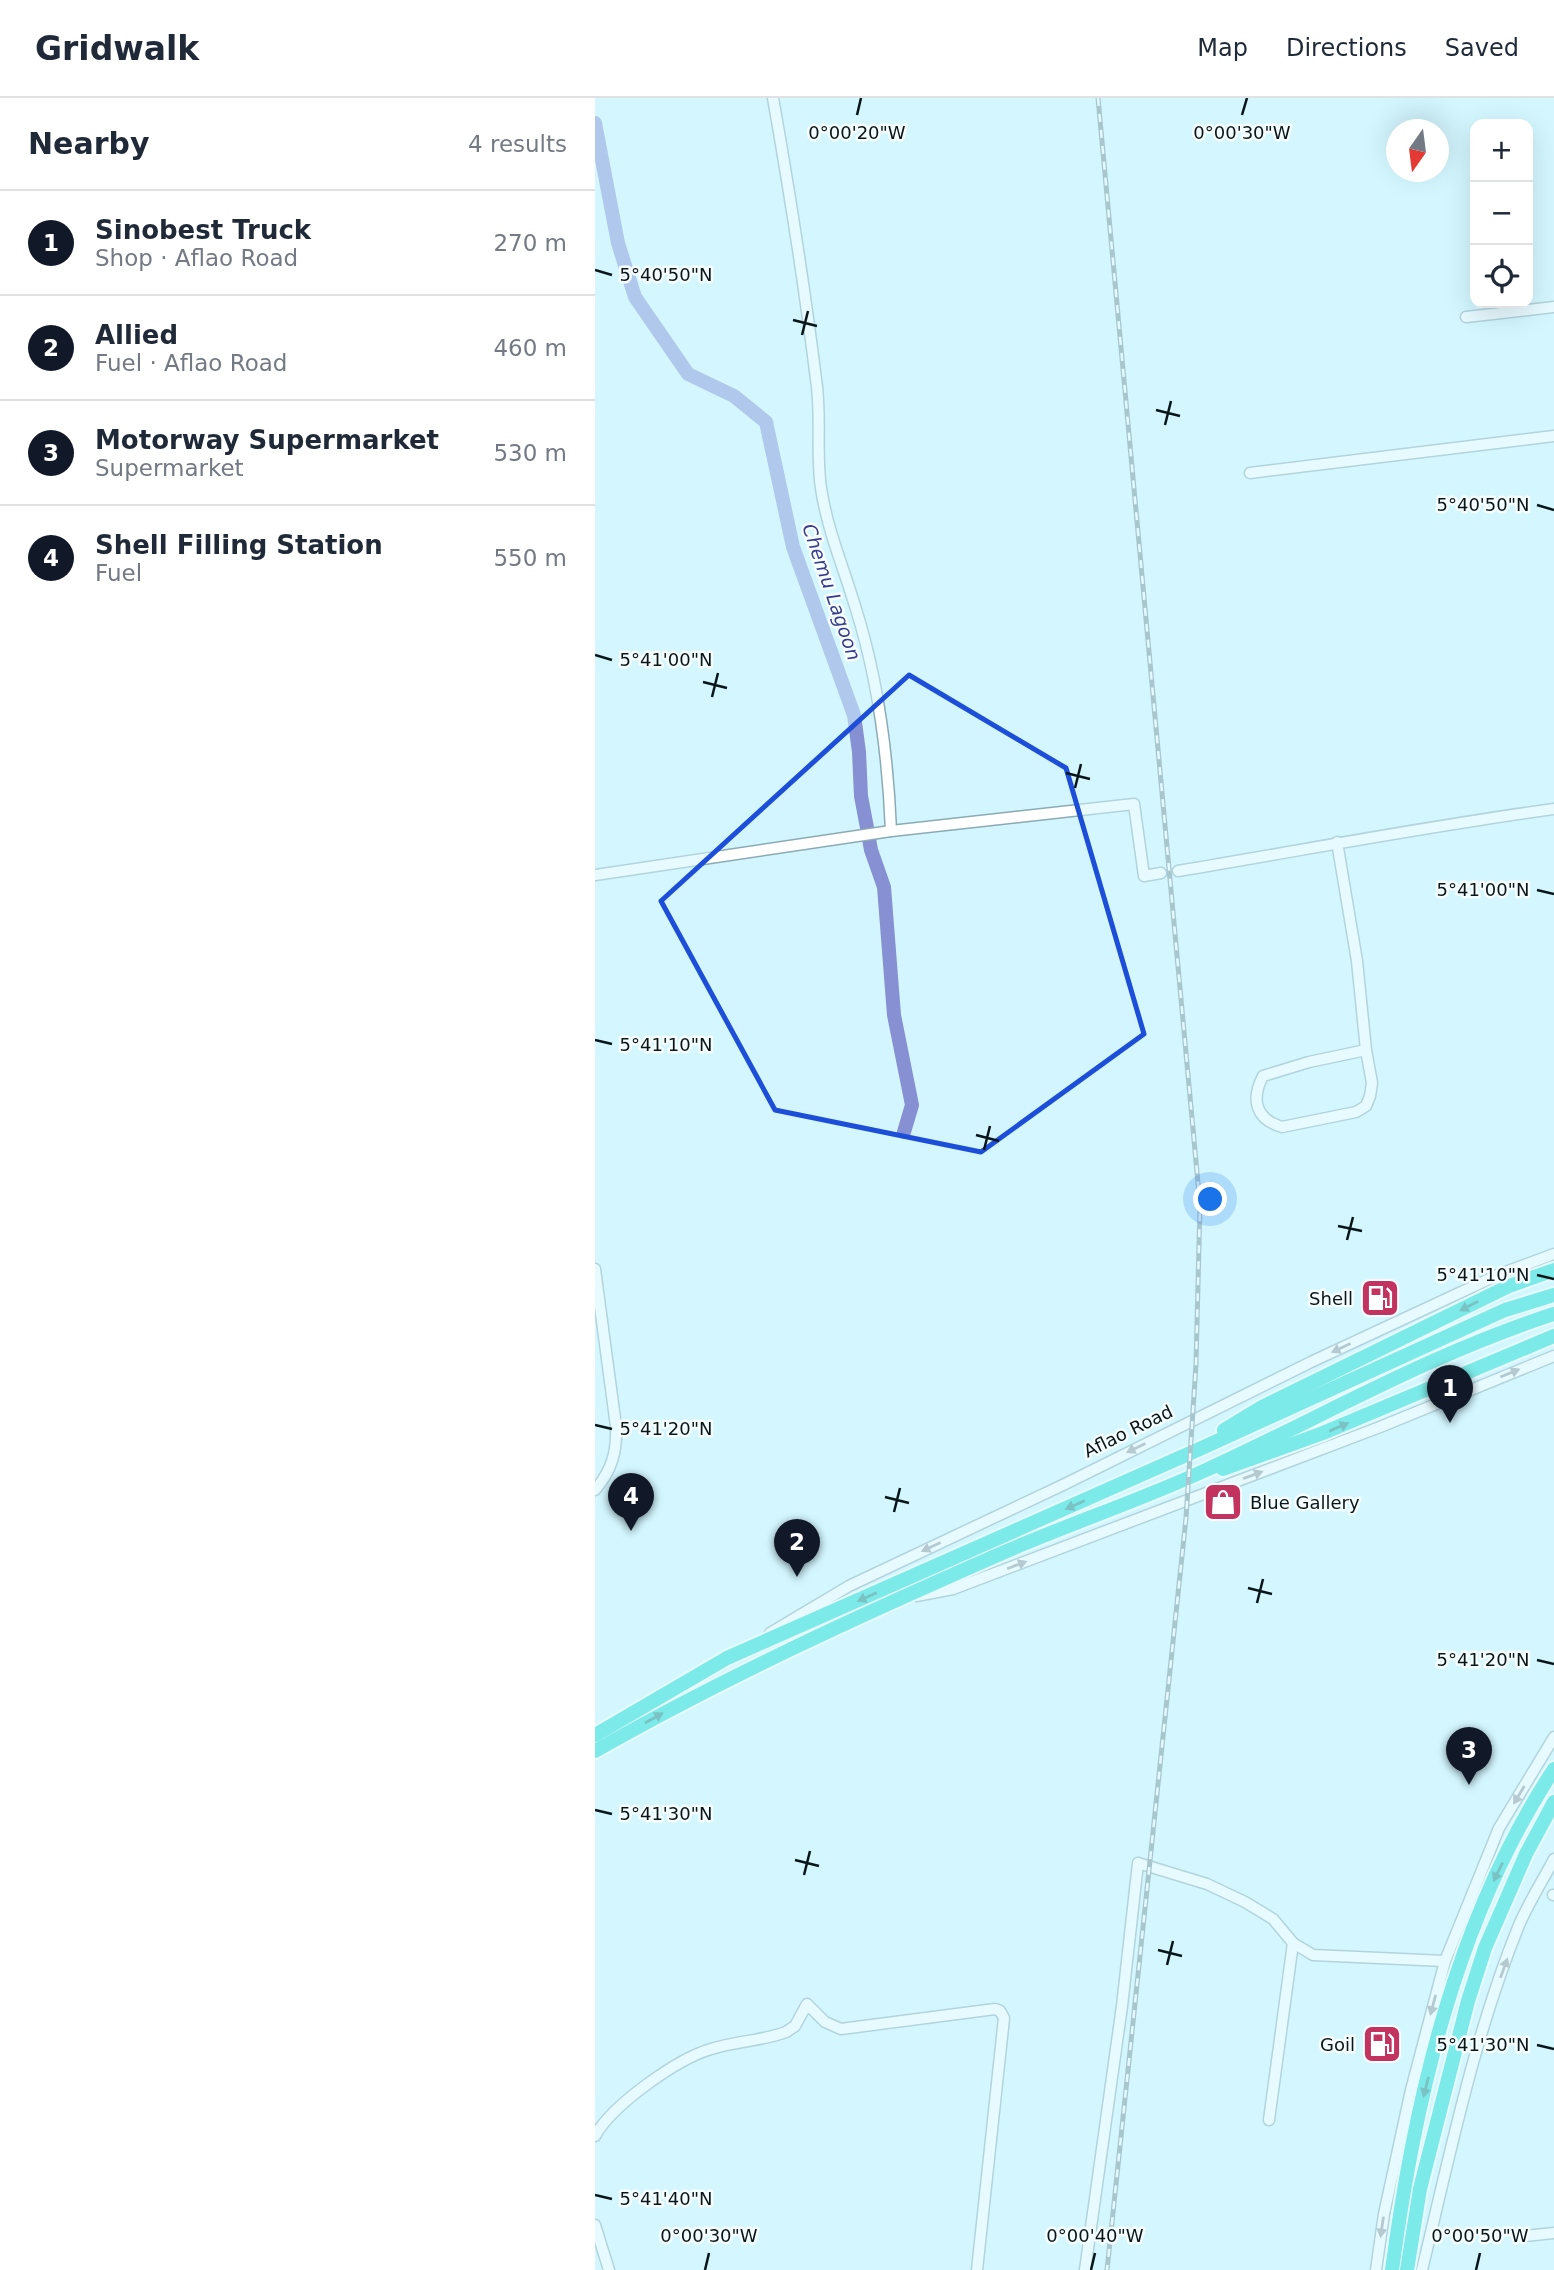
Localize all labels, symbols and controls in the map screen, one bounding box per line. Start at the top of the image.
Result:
text: Gridwalk [35,29,199,68]
text: Map [1197,34,1248,62]
text: Directions [1286,34,1407,62]
text: Saved [1445,34,1519,62]
north arrow [1386,119,1449,182]
map controls [1470,119,1533,308]
button: + [1470,119,1533,182]
text: 0°00'20"W [808,122,906,143]
text: 0°00'30"W [1193,122,1291,143]
text: Nearby [28,126,150,161]
text: 4 results [468,131,567,157]
button: − [1470,182,1533,245]
text: Sinobest Truck [95,215,311,245]
text: 1 [43,230,59,256]
text: 270 m [493,230,567,256]
text: Shop · Aflao Road [95,245,298,271]
button: locate [1470,245,1533,308]
text: 5°40'50"N [620,264,712,285]
text: Allied [95,320,178,350]
text: 2 [43,335,59,361]
text: 460 m [493,335,567,361]
text: Fuel · Aflao Road [95,350,287,376]
text: Motorway Supermarket [95,425,439,455]
text: 3 [43,440,59,466]
text: 530 m [493,440,567,466]
text: Supermarket [95,455,244,481]
text: 5°40'50"N [1437,494,1529,515]
water label: Chemu Lagoon [798,521,866,663]
text: Shell Filling Station [95,530,383,560]
text: 4 [43,545,59,571]
text: 550 m [493,545,567,571]
text: Fuel [95,560,142,586]
text: 5°41'00"N [620,649,712,670]
text: 5°41'00"N [1437,879,1529,900]
text: 5°41'10"N [620,1034,712,1055]
your location [1193,1182,1227,1216]
text: 5°41'10"N [1437,1264,1529,1285]
fuel station icon: Shell [1359,1277,1401,1319]
place label: Shell [1309,1288,1353,1309]
one-way arrow [1459,1300,1479,1311]
one-way arrow [1331,1343,1351,1354]
pin: 1 [1427,1365,1473,1423]
one-way arrow [1500,1368,1521,1379]
street label: Aflao Road [1080,1400,1176,1462]
text: 5°41'20"N [620,1418,712,1439]
one-way arrow [1329,1421,1349,1433]
one-way arrow [1126,1443,1146,1454]
one-way arrow [1242,1469,1263,1480]
pin: 4 [608,1473,654,1531]
shop icon: Blue Gallery [1202,1481,1244,1523]
place label: Blue Gallery [1250,1492,1360,1513]
one-way arrow [1064,1500,1085,1511]
pin: 2 [774,1519,820,1577]
one-way arrow [921,1541,941,1553]
one-way arrow [1007,1559,1028,1570]
one-way arrow [856,1592,877,1603]
text: 5°41'20"N [1437,1649,1529,1670]
one-way arrow [645,1712,664,1724]
pin: 3 [1446,1727,1492,1785]
one-way arrow [1512,1786,1525,1805]
text: 5°41'30"N [620,1803,712,1824]
one-way arrow [1493,1862,1504,1882]
one-way arrow [1499,1957,1510,1978]
one-way arrow [1427,1994,1438,2016]
fuel station icon: Goil [1361,2023,1403,2065]
place label: Goil [1320,2034,1355,2055]
text: 5°41'30"N [1437,2034,1529,2055]
one-way arrow [1420,2076,1431,2098]
text: 5°41'40"N [620,2188,712,2209]
one-way arrow [1376,2216,1387,2238]
text: 0°00'30"W [660,2225,758,2246]
text: 0°00'40"W [1046,2225,1144,2246]
text: 0°00'50"W [1431,2225,1529,2246]

